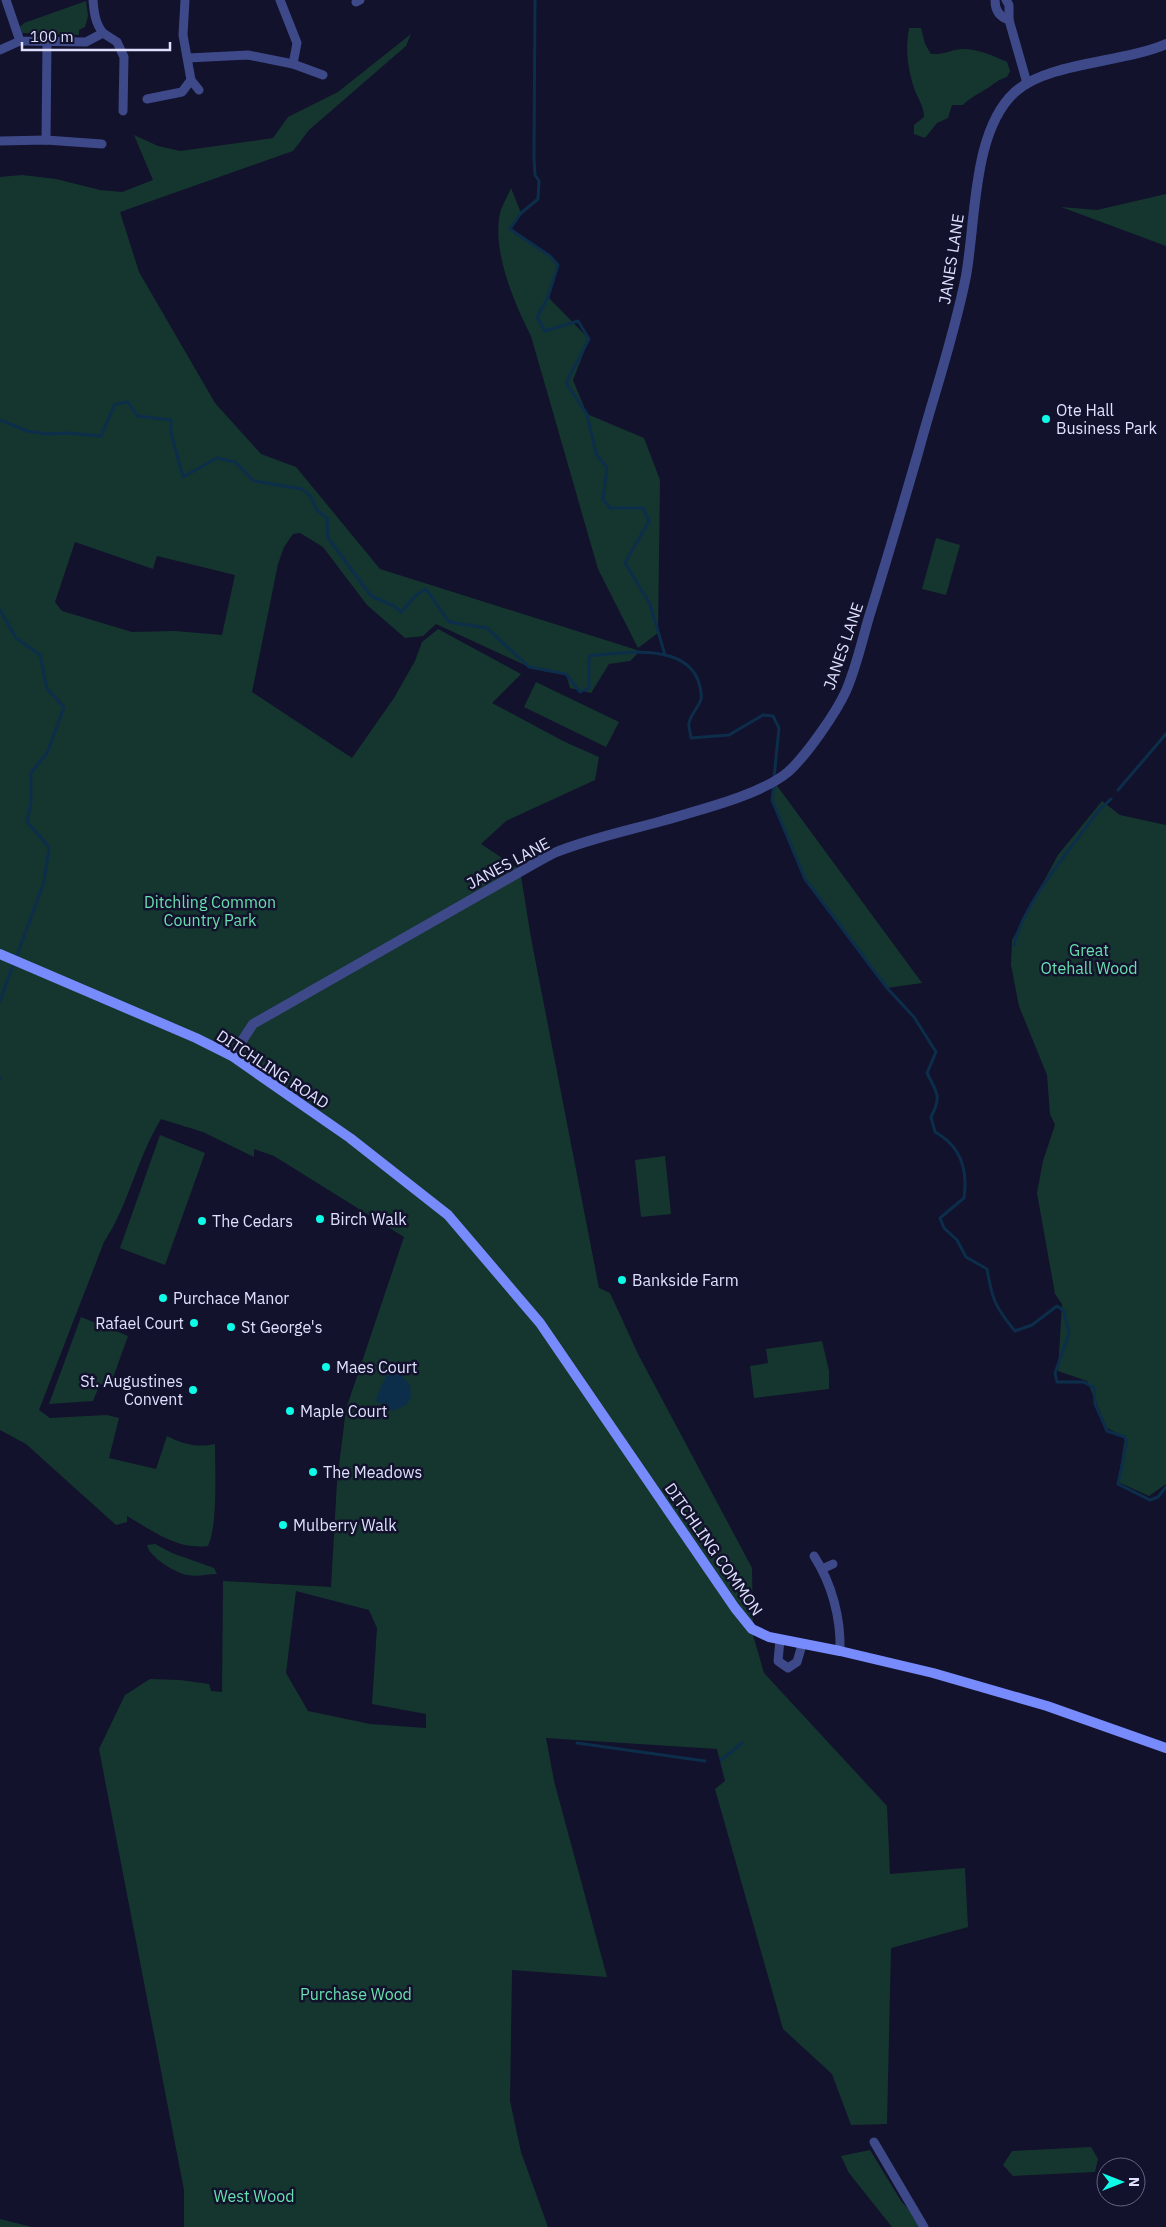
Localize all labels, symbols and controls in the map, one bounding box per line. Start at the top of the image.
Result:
scale bar [22,20,170,52]
text: 100 m [30,27,74,46]
street label: JANES LANE [934,212,968,306]
place label: Ote Hall Business Park [1056,400,1157,438]
marker: Ote Hall Business Park [1040,413,1052,425]
street label: JANES LANE [819,600,867,692]
street label: JANES LANE [463,833,553,893]
park label: Ditchling Common Country Park [144,892,276,930]
park label: Great Otehall Wood [1041,940,1137,978]
street label: DITCHLING ROAD [213,1025,333,1113]
place label: Birch Walk [330,1209,407,1229]
place label: The Cedars [212,1211,293,1231]
marker: Birch Walk [314,1213,326,1225]
marker: The Cedars [196,1215,208,1227]
place label: Bankside Farm [632,1270,739,1290]
marker: Bankside Farm [616,1274,628,1286]
place label: Purchace Manor [173,1288,289,1308]
marker: Purchace Manor [157,1292,169,1304]
place label: Rafael Court [95,1313,184,1333]
marker: Rafael Court [188,1317,200,1329]
place label: St George's [241,1317,323,1337]
marker: St George's [225,1321,237,1333]
place label: Maes Court [336,1357,417,1377]
marker: Maes Court [320,1361,332,1373]
place label: St. Augustines Convent [80,1371,183,1409]
marker: St. Augustines Convent [187,1384,199,1396]
place label: Maple Court [300,1401,387,1421]
marker: Maple Court [284,1405,296,1417]
place label: The Meadows [323,1462,422,1482]
marker: The Meadows [307,1466,319,1478]
street label: DITCHLING COMMON [661,1479,767,1619]
place label: Mulberry Walk [293,1515,397,1535]
marker: Mulberry Walk [277,1519,289,1531]
park label: Purchase Wood [300,1984,412,2004]
north arrow [1096,2157,1146,2207]
text: N [1125,2177,1143,2187]
park label: West Wood [213,2186,295,2206]

